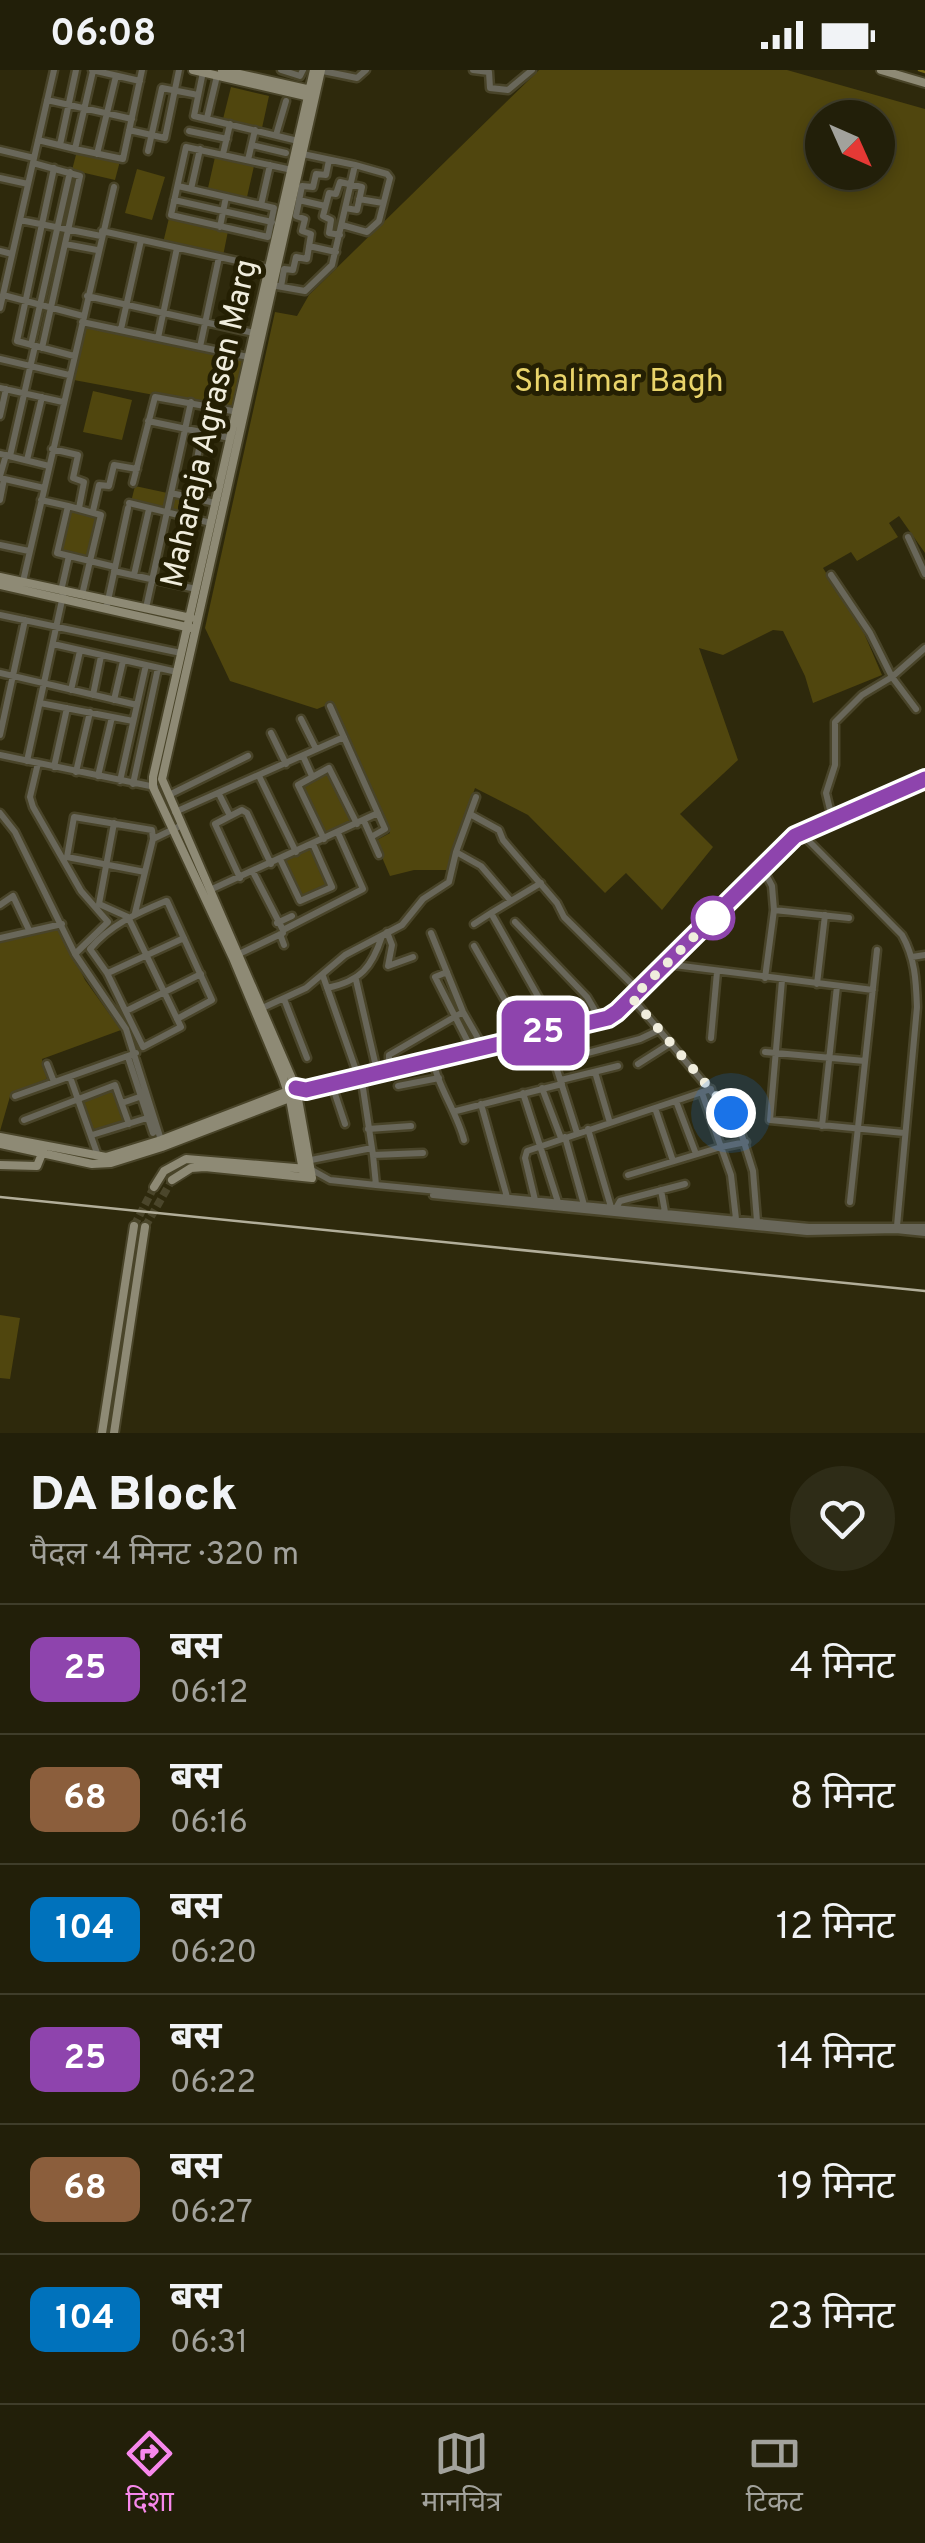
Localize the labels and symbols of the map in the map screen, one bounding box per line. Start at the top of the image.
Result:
north arrow [805,100,895,190]
street label: Maharaja Agrasen Marg [154,256,268,592]
park label: Shalimar Bagh [514,363,724,403]
unlabelled marker [692,897,734,939]
line badge: 25 [498,1000,588,1066]
your location [706,1088,756,1138]

